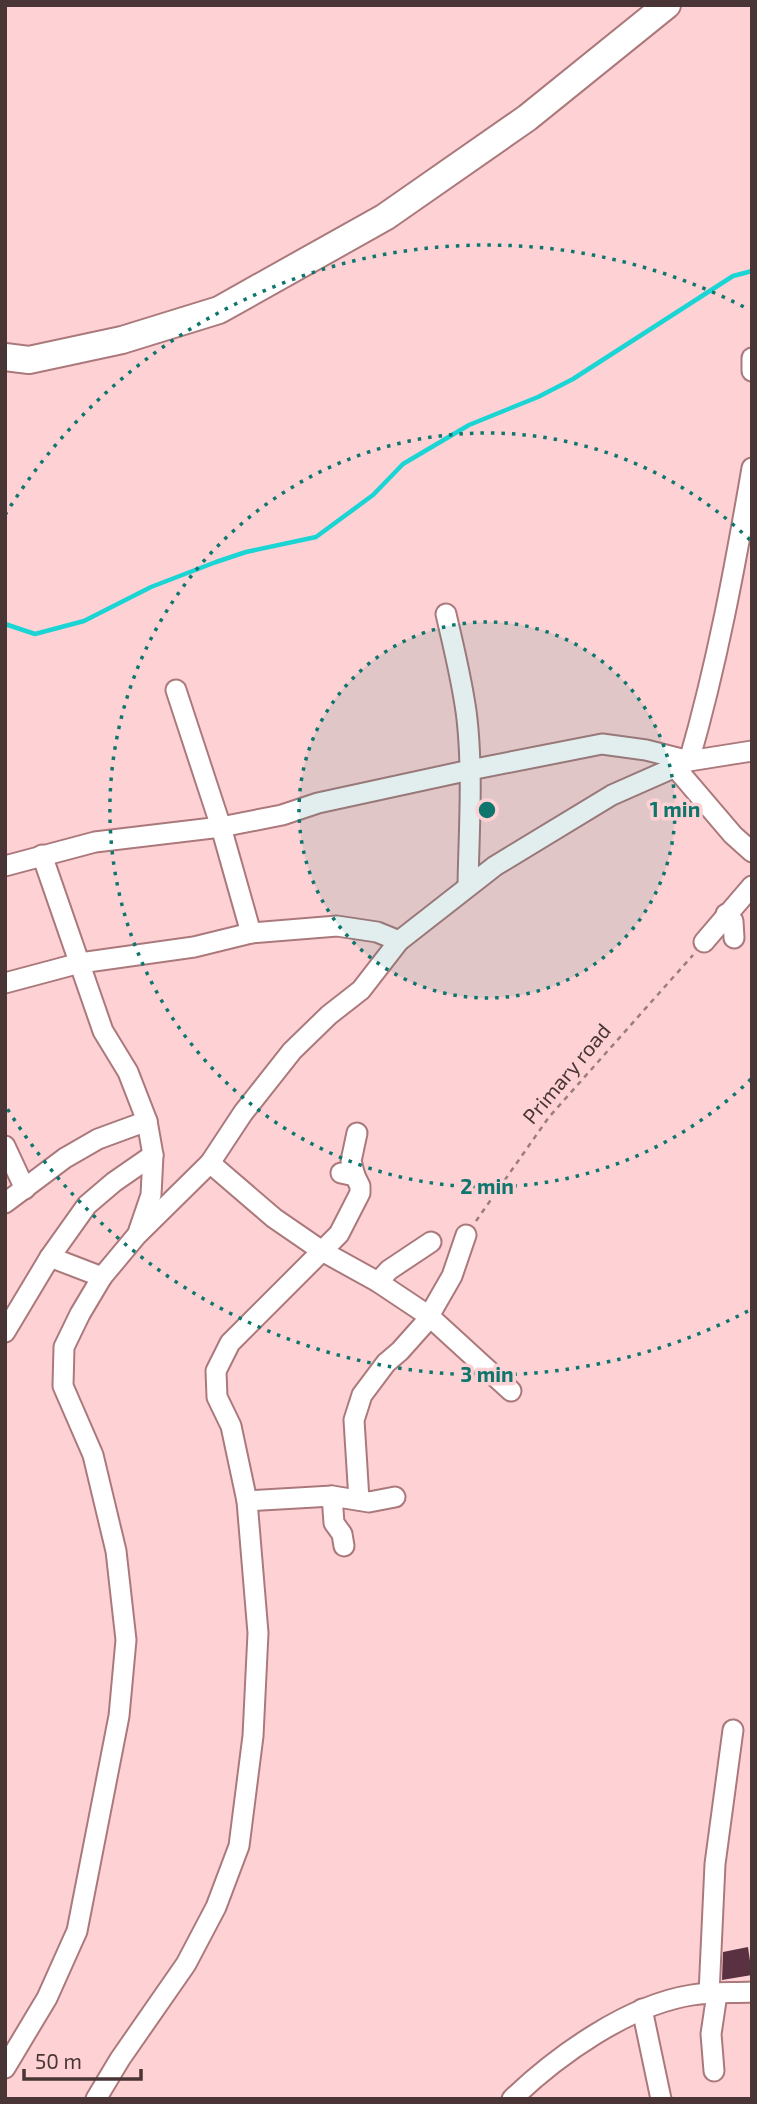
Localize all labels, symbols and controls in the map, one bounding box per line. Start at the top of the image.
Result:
text: 1 min [650,796,700,821]
centre of rings [475,798,499,822]
street label: Primary road [517,1018,615,1128]
text: 2 min [460,1173,514,1198]
text: 3 min [460,1361,514,1386]
scale bar [24,2038,142,2082]
text: 50 m [35,2048,82,2073]

